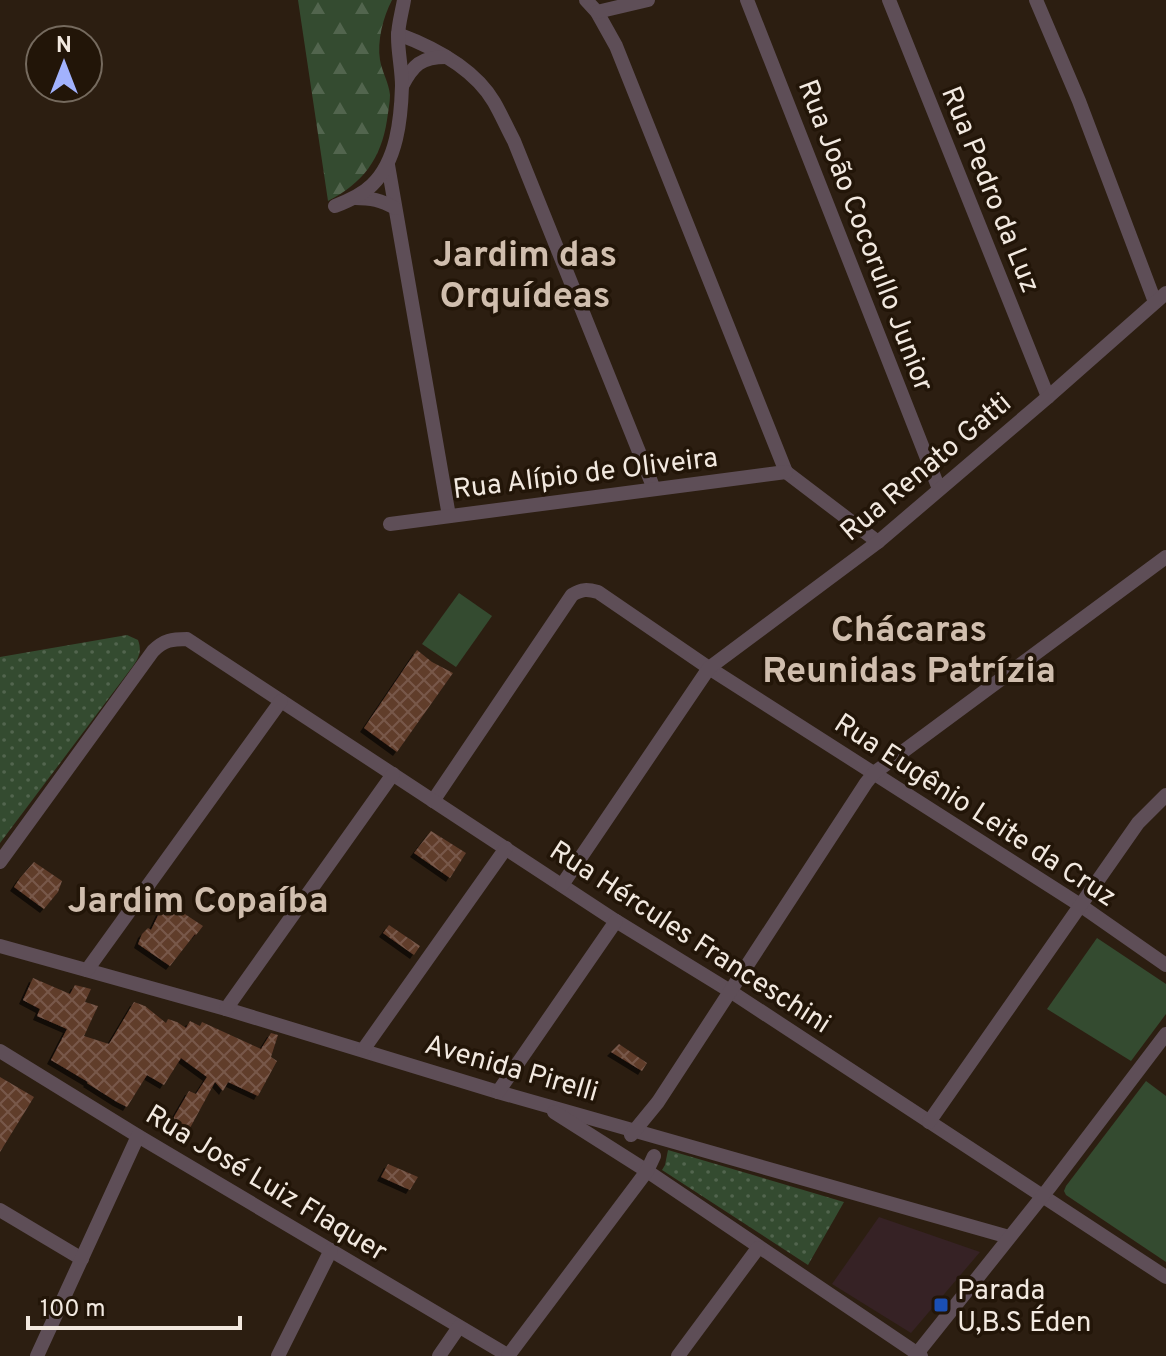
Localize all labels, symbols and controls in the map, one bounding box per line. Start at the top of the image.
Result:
north arrow [24,24,104,104]
text: N [56,33,72,60]
street label: Rua João Cocorullo Junior [788,75,940,397]
street label: Rua Pedro da Luz [931,82,1047,299]
district label: Jardim das Orquídeas [433,234,617,321]
street label: Rua Renato Gatti [834,386,1020,550]
street label: Rua Alípio de Oliveira [451,441,720,509]
district label: Chácaras Reunidas Patrízia [762,609,1056,696]
street label: Rua Eugênio Leite da Cruz [826,707,1122,916]
street label: Rua Hércules Franceschini [542,834,837,1043]
district label: Jardim Copaíba [67,880,329,926]
street label: Avenida Pirelli [420,1028,602,1112]
street label: Rua José Luiz Flaquer [138,1098,393,1271]
place label: Parada U,B.S Éden [957,1274,1092,1342]
scale bar [28,1280,240,1330]
text: 100 m [40,1295,106,1325]
marker: Parada U,B.S Éden [932,1296,950,1314]

